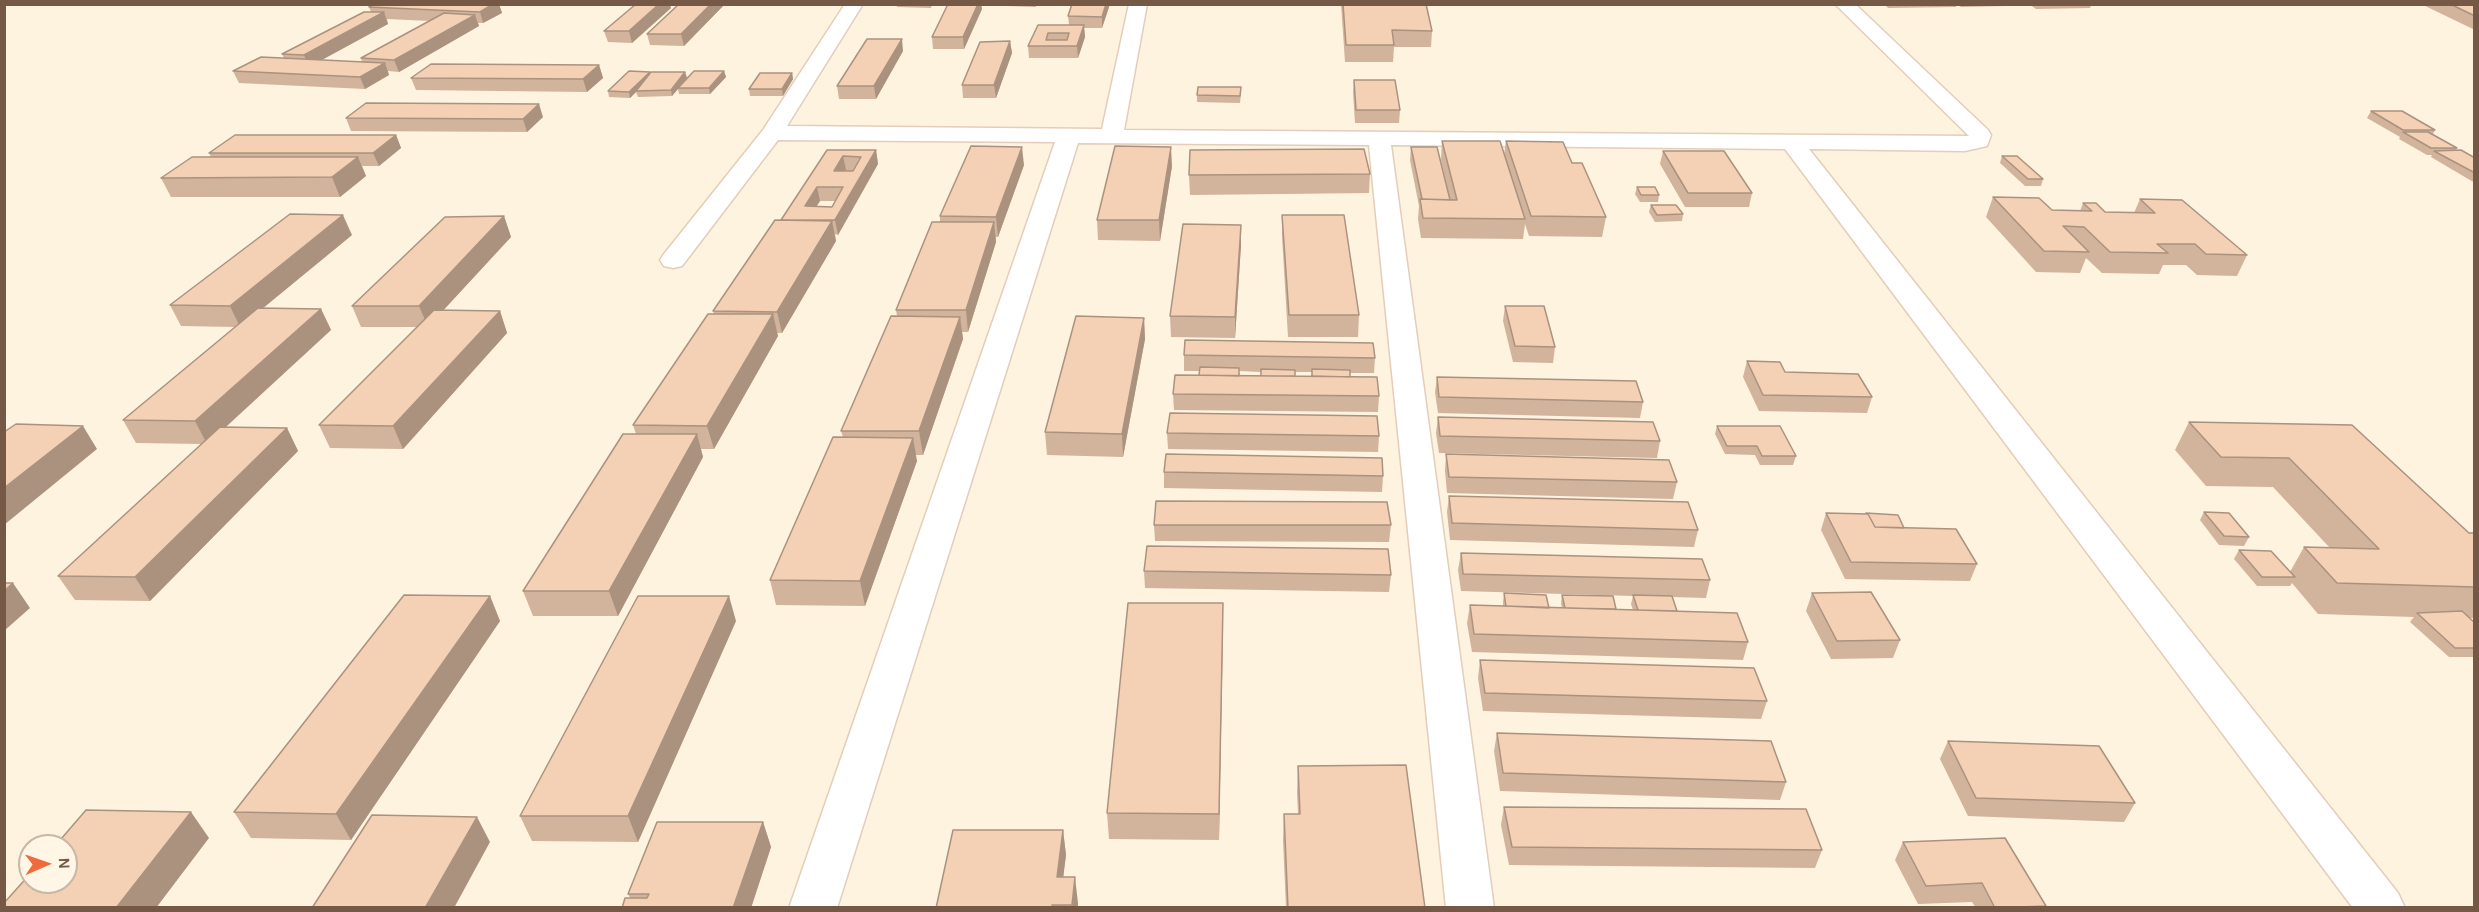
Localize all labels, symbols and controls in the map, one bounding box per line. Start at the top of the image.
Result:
north arrow [18,834,78,894]
text: N [55,857,74,869]

